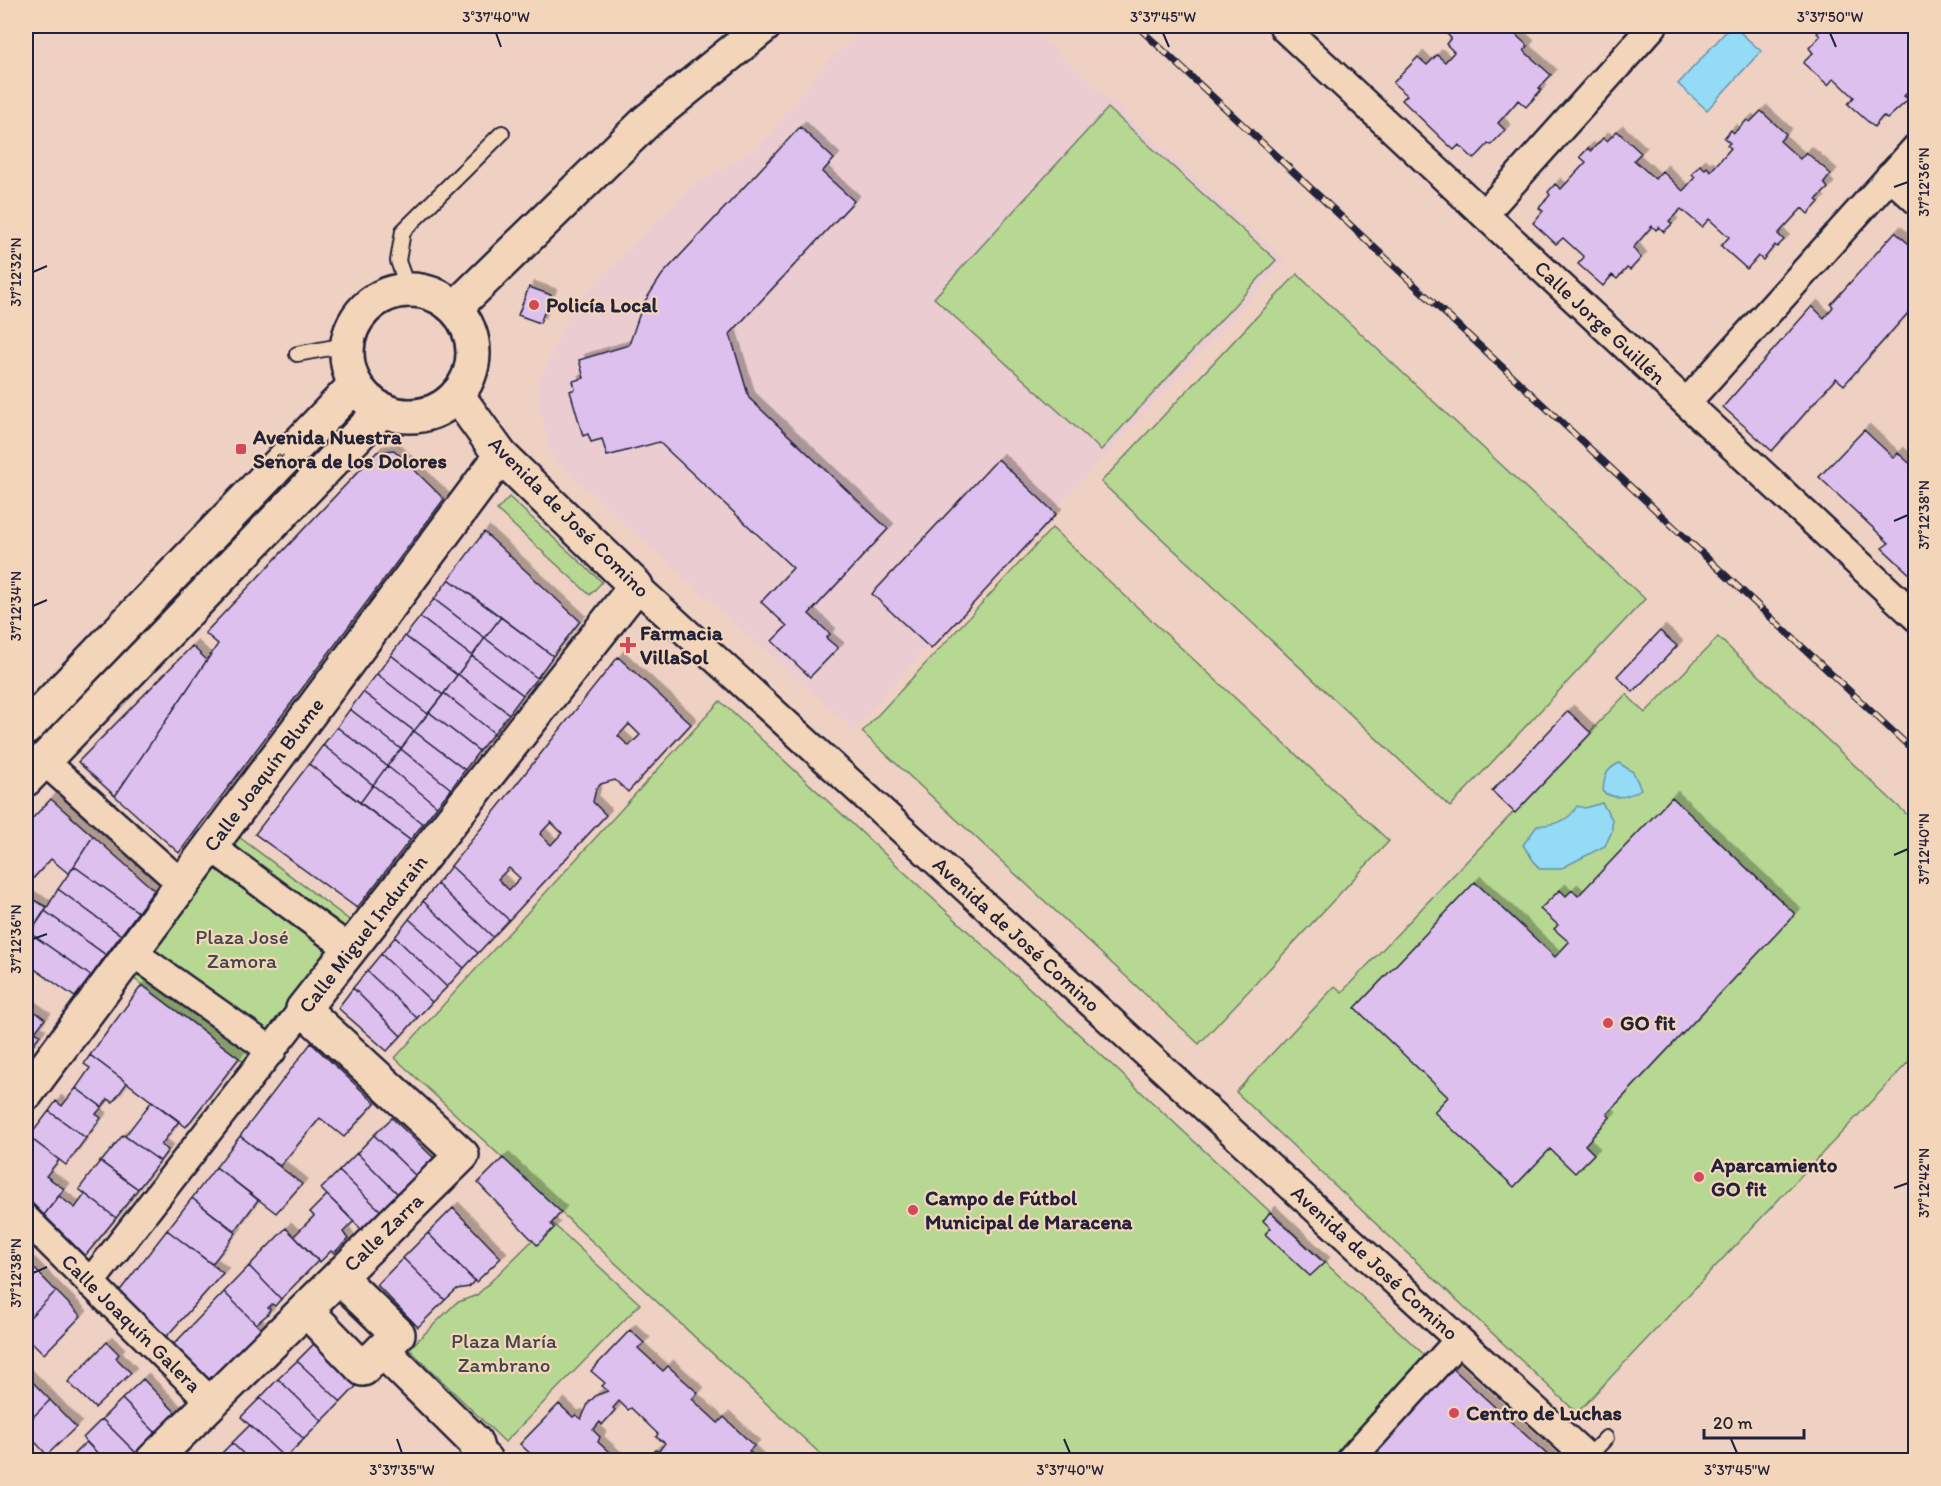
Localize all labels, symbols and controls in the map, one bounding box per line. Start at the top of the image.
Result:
text: 3°37'40"W [462,8,530,26]
text: 3°37'45"W [1130,8,1196,26]
text: 3°37'50"W [1797,8,1863,26]
text: 37°12'36"N [1915,147,1933,217]
text: 37°12'32"N [7,237,25,307]
street label: Calle Jorge Guillén [1529,255,1671,390]
place label: Policía Local [546,292,659,317]
marker: Policía Local [527,298,541,312]
place label: Avenida Nuestra Señora de los Dolores [252,424,447,473]
street label: Avenida de José Comino [484,431,655,602]
marker: Avenida Nuestra Señora de los Dolores [234,442,248,456]
text: 37°12'38"N [1915,480,1933,550]
text: 37°12'34"N [7,571,25,641]
place label: Farmacia VillaSol [640,620,724,669]
marker: Farmacia VillaSol [621,638,635,652]
street label: Calle Joaquín Blume [198,693,329,856]
text: 37°12'40"N [1915,813,1933,885]
street label: Calle Miguel Indurain [293,849,432,1018]
street label: Avenida de José Comino [928,851,1106,1017]
text: 37°12'36"N [7,904,25,974]
park label: Plaza José Zamora [195,924,289,973]
place label: GO fit [1620,1010,1676,1035]
marker: GO fit [1601,1016,1615,1030]
text: 37°12'42"N [1915,1148,1933,1218]
place label: Aparcamiento GO fit [1710,1152,1838,1201]
marker: Aparcamiento GO fit [1692,1170,1706,1184]
street label: Avenida de José Comino [1286,1180,1464,1345]
place label: Campo de Fútbol Municipal de Maracena [925,1185,1134,1235]
street label: Calle Zarra [338,1187,428,1277]
marker: Campo de Fútbol Municipal de Maracena [906,1203,920,1217]
text: 37°12'38"N [7,1238,25,1308]
street label: Calle Joaquín Galera [56,1248,207,1397]
park label: Plaza María Zambrano [451,1328,557,1377]
place label: Centro de Luchas [1466,1400,1622,1425]
scale bar [1704,1402,1804,1440]
marker: Centro de Luchas [1447,1406,1461,1420]
text: 20 m [1713,1412,1753,1434]
text: 3°37'35"W [369,1461,435,1479]
text: 3°37'40"W [1036,1461,1104,1479]
text: 3°37'45"W [1704,1461,1770,1479]

